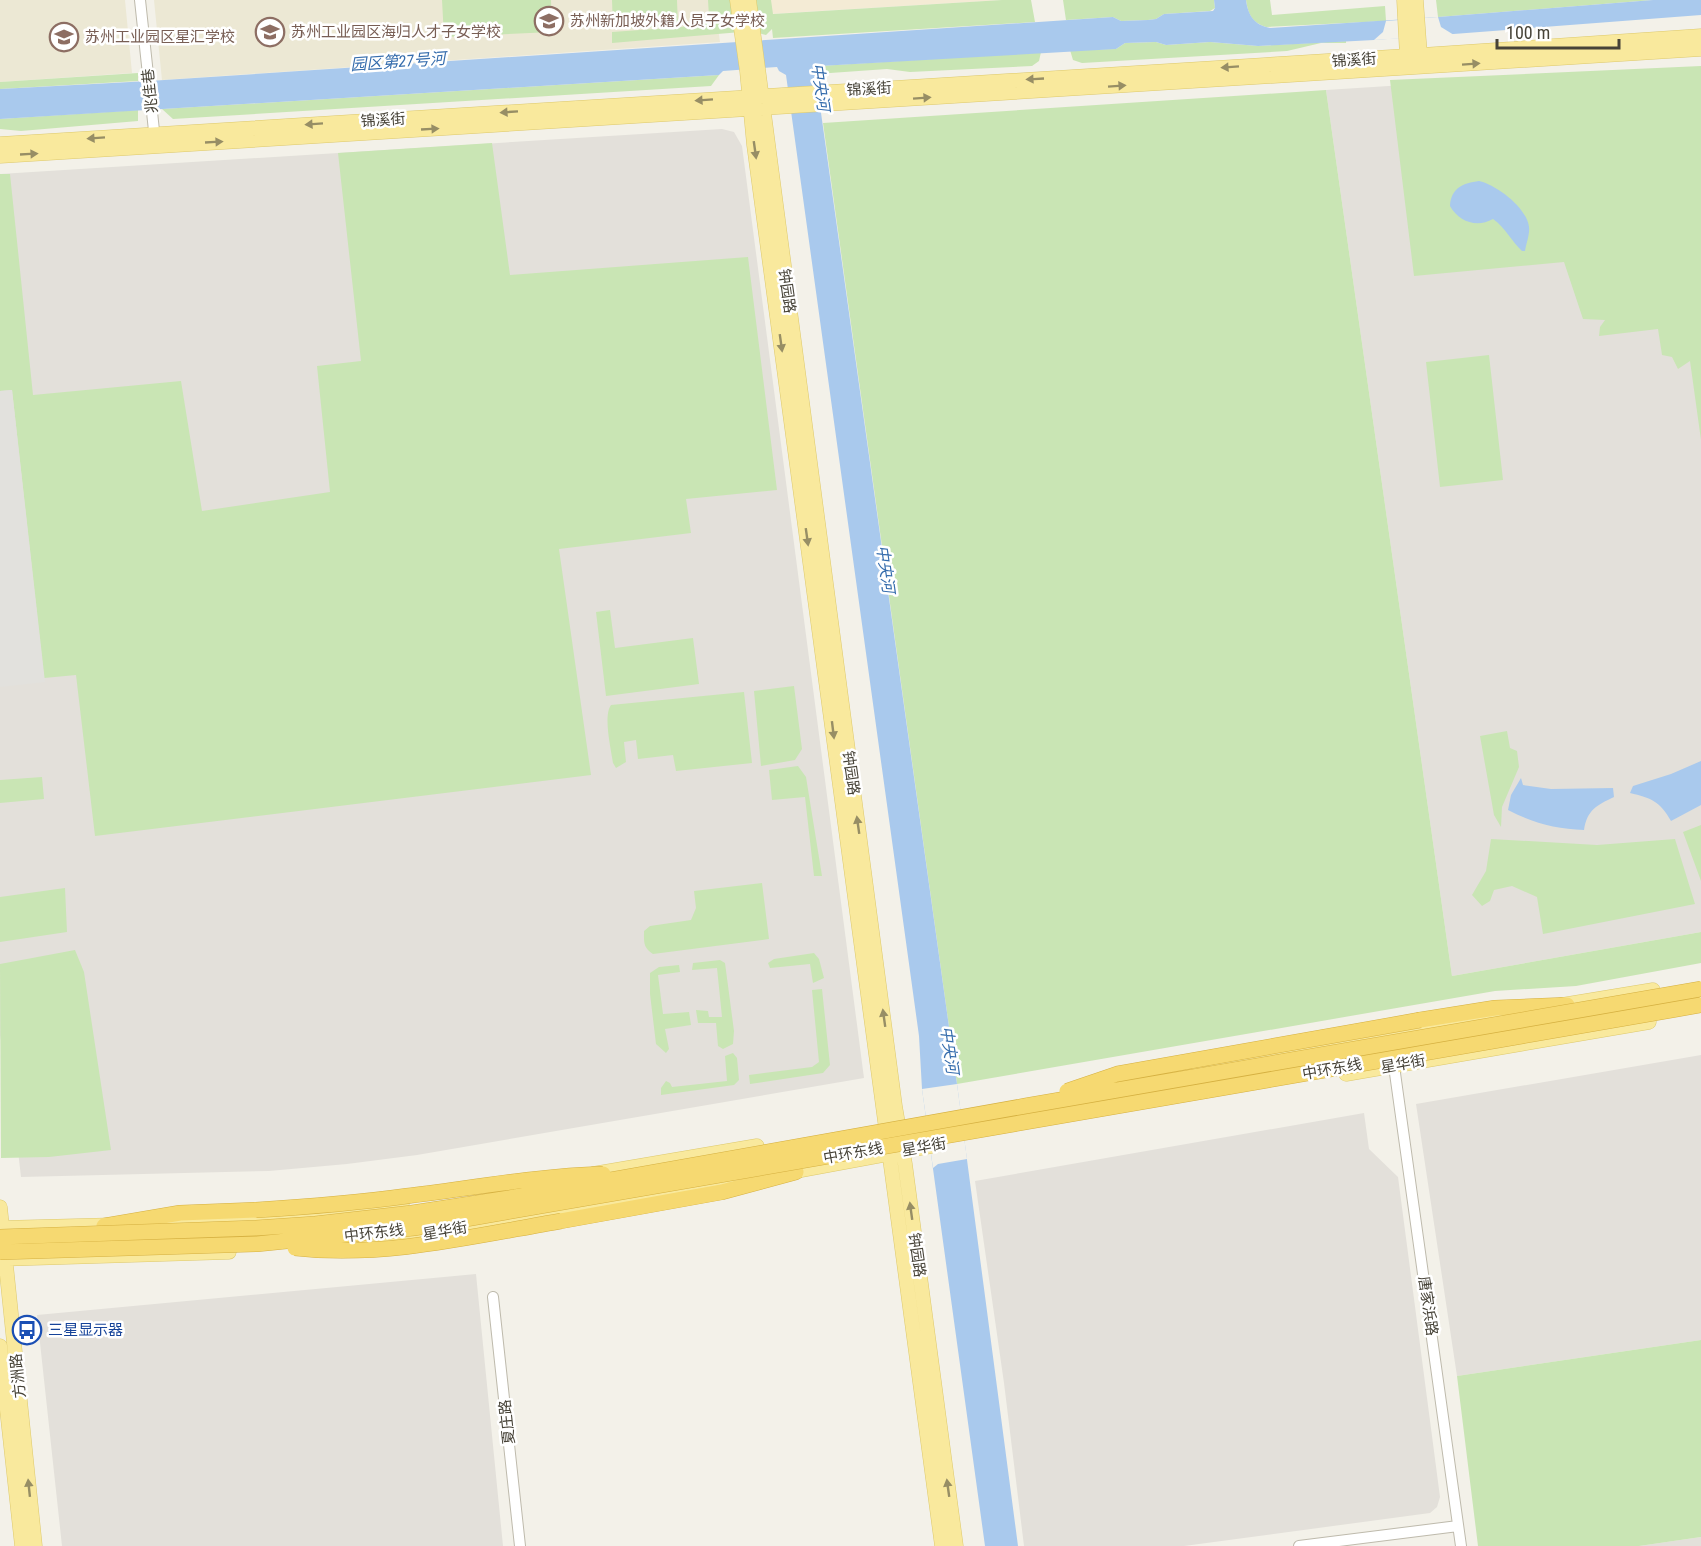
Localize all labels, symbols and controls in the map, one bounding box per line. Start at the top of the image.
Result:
school or university icon: 苏州新加坡外籍人员子女学校 [533,5,565,37]
place label: 苏州新加坡外籍人员子女学校 [570,12,765,30]
scale bar [1497,12,1618,50]
school or university icon: 苏州工业园区海归人才子女学校 [254,16,286,48]
school or university icon: 苏州工业园区星汇学校 [48,21,80,53]
text: 100 m [1506,22,1550,43]
place label: 苏州工业园区海归人才子女学校 [291,23,501,41]
place label: 苏州工业园区星汇学校 [85,28,235,46]
water label: 园区第27号河 [350,48,449,74]
street label: 锦溪街 [1331,49,1377,71]
one-way arrow [1462,59,1481,68]
water label: 中央河 [808,62,834,115]
one-way arrow [1221,63,1240,72]
street label: 兆佳巷 [139,68,161,114]
one-way arrow [1026,75,1045,84]
street label: 锦溪街 [846,79,892,99]
one-way arrow [1107,82,1126,91]
one-way arrow [913,93,932,102]
one-way arrow [694,95,713,104]
one-way arrow [499,107,518,116]
street label: 锦溪街 [360,109,406,131]
one-way arrow [305,119,324,129]
one-way arrow [420,124,439,133]
one-way arrow [86,133,105,143]
one-way arrow [205,137,224,146]
one-way arrow [750,141,759,160]
one-way arrow [20,149,39,159]
street label: 钟园路 [775,267,799,315]
one-way arrow [777,334,786,353]
one-way arrow [803,527,812,546]
water label: 中央河 [873,544,899,597]
one-way arrow [828,720,838,739]
street label: 钟园路 [839,749,863,797]
one-way arrow [853,816,863,835]
one-way arrow [879,1009,888,1028]
water label: 中央河 [937,1025,963,1078]
street label: 星华街 [1379,1051,1427,1077]
street label: 中环东线 [1301,1055,1363,1083]
street label: 星华街 [900,1134,948,1160]
street label: 中环东线 [822,1139,884,1167]
one-way arrow [906,1202,915,1221]
street label: 星华街 [421,1218,469,1244]
street label: 中环东线 [343,1220,405,1246]
street label: 钟园路 [905,1231,929,1279]
street label: 唐家浜路 [1415,1275,1441,1337]
bus stop icon: 三星显示器 [11,1314,43,1346]
place label: 三星显示器 [48,1321,123,1339]
street label: 方洲路 [7,1353,29,1399]
street label: 夏庄路 [496,1399,518,1445]
one-way arrow [24,1478,34,1497]
one-way arrow [943,1478,952,1497]

